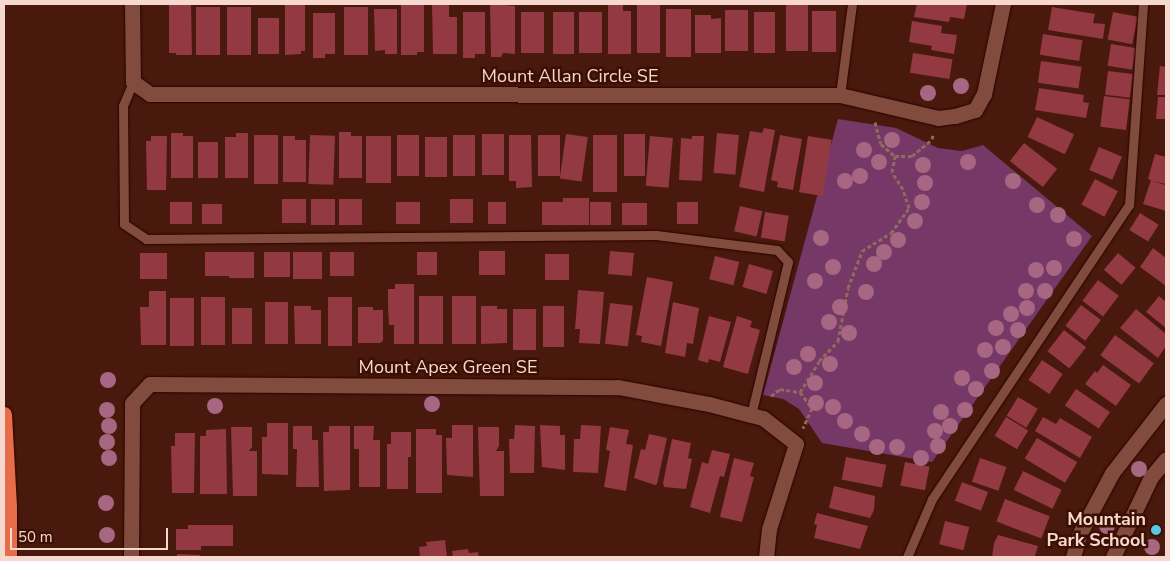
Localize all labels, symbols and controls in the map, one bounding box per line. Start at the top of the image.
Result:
street label: Mount Allan Circle SE [482,65,658,87]
street label: Mount Apex Green SE [359,356,537,378]
place label: Mountain Park School [1046,509,1146,552]
scale bar [12,518,170,550]
marker: Mountain Park School [1150,524,1162,536]
text: 50 m [18,527,53,547]

